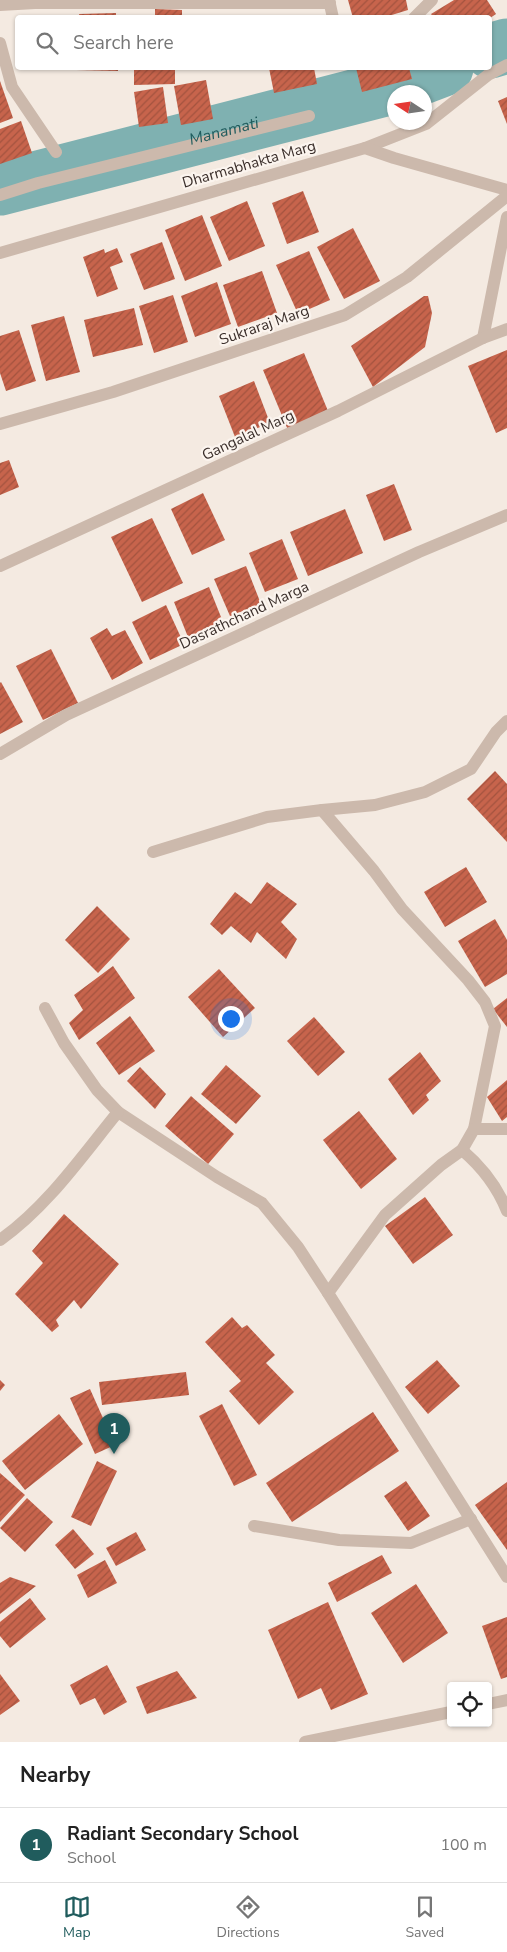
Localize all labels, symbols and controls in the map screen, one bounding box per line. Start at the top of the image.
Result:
search box [15,15,492,70]
icon: search [33,29,61,57]
text: Search here [73,30,174,56]
north arrow [387,85,432,130]
water label: Manamati [187,112,261,151]
street label: Dharmabhakta Marg [180,135,318,193]
street label: Sukraraj Marg [216,300,312,350]
street label: Gangalal Marg [199,405,297,465]
street label: Dasrathchand Marga [176,576,312,654]
your location [218,1006,244,1032]
pin: 1 [98,1413,130,1454]
map controls [447,1682,492,1727]
button: locate [447,1682,492,1727]
text: Nearby [20,1761,90,1789]
text: Radiant Secondary School [67,1821,299,1847]
text: 1 [31,1834,41,1856]
text: 100 m [440,1834,487,1856]
text: School [67,1847,116,1869]
tab: Map [63,1893,91,1942]
tab: Directions [217,1893,280,1942]
tab: Saved [405,1893,444,1942]

